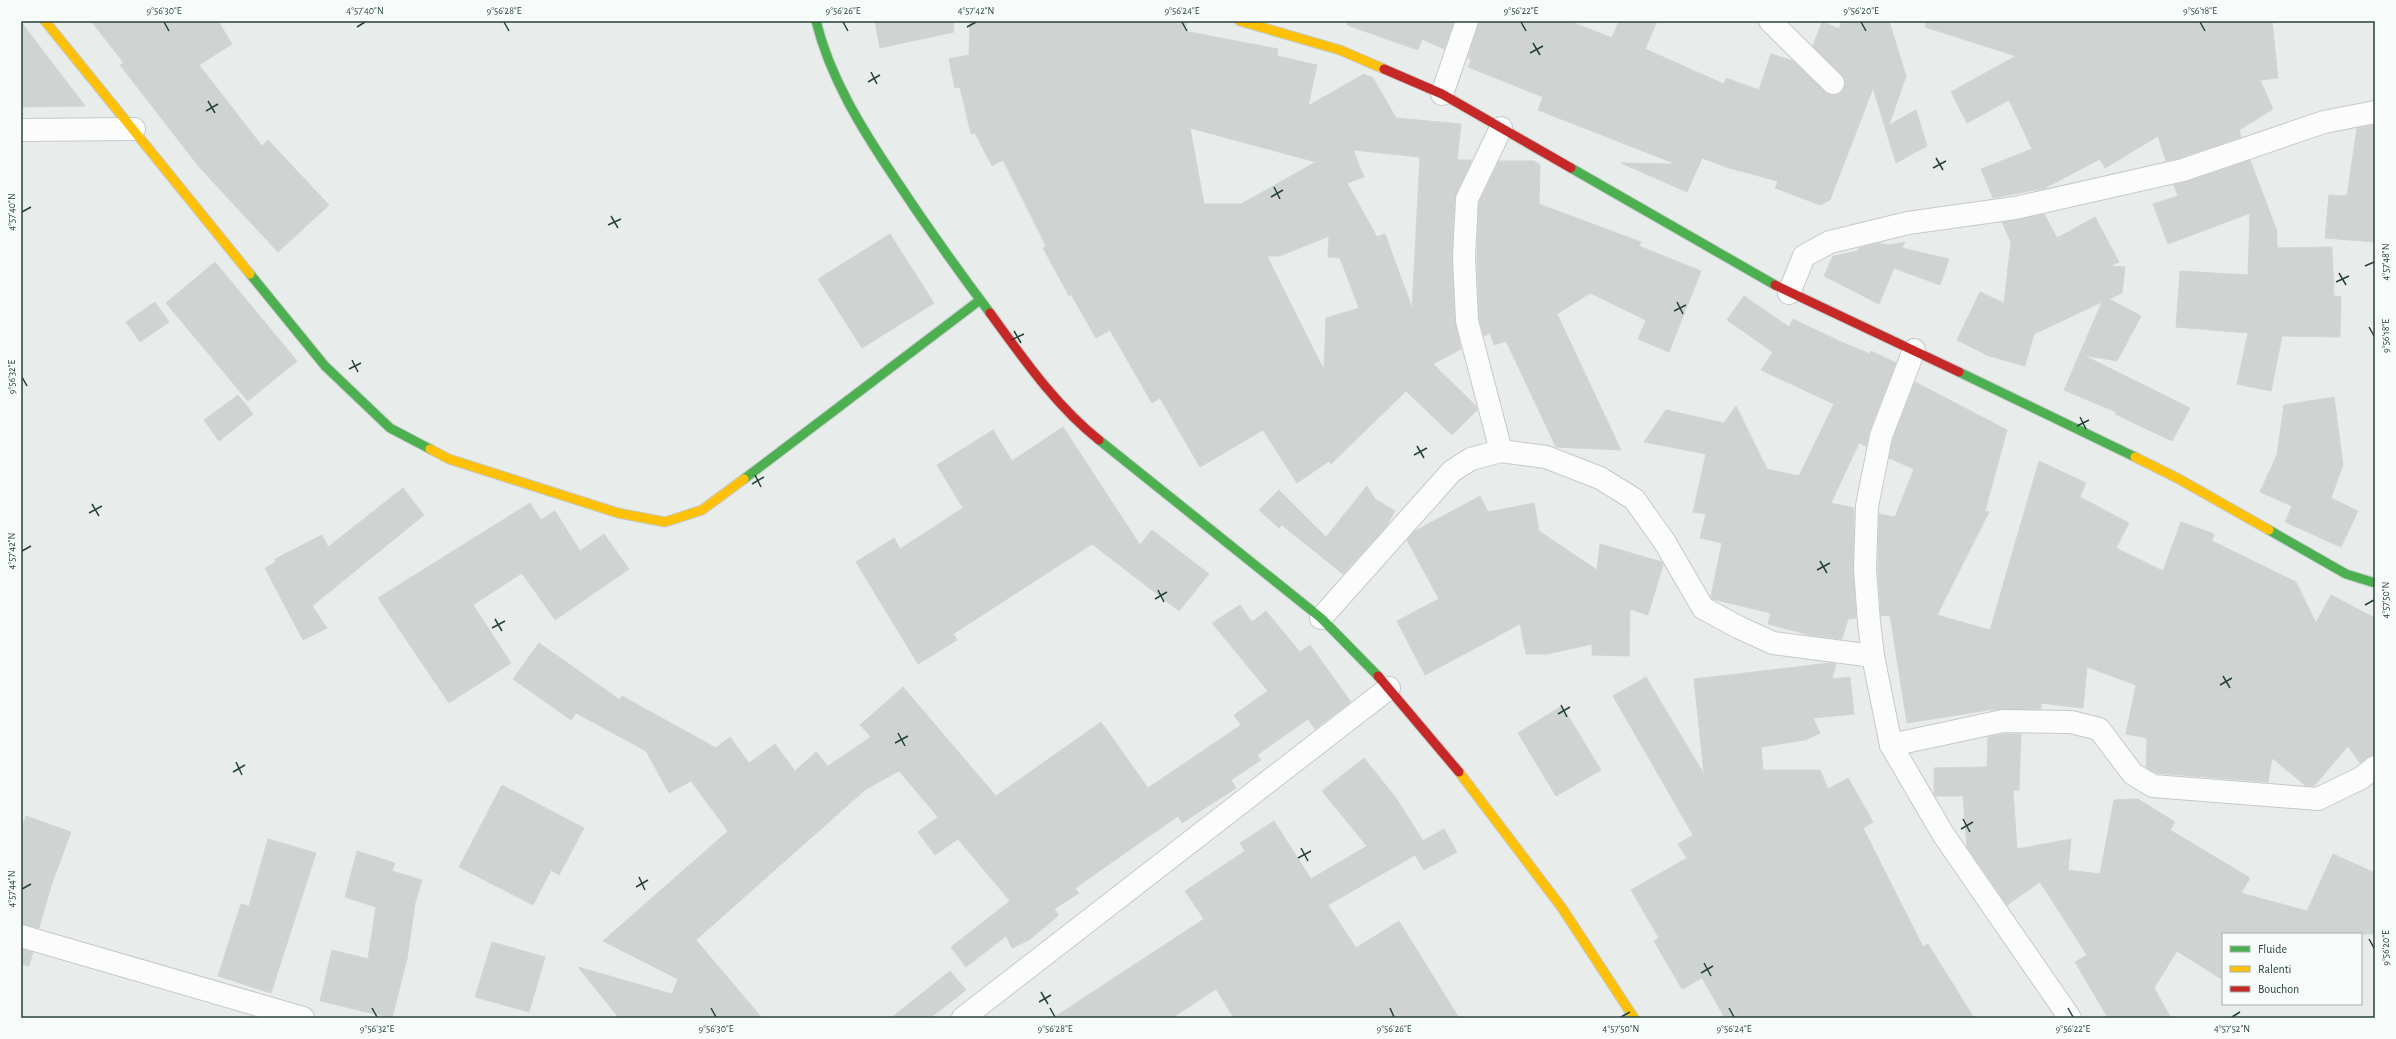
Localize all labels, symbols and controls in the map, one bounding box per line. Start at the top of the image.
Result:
text: 9°56'30"E [146,6,182,16]
text: 4°57'40"N [346,6,384,16]
text: 9°56'28"E [486,6,522,16]
text: 9°56'26"E [825,6,861,16]
text: 4°57'42"N [958,6,994,16]
text: 9°56'24"E [1164,6,1200,16]
text: 9°56'22"E [1504,6,1539,16]
text: 9°56'20"E [1843,6,1879,16]
text: 9°56'18"E [2183,6,2217,16]
text: 4°57'40"N [7,193,17,231]
text: 4°57'48"N [2381,244,2391,280]
text: 9°56'18"E [2381,319,2391,353]
text: 9°56'32"E [7,360,17,394]
text: 4°57'42"N [7,533,17,569]
text: 4°57'50"N [2381,582,2391,618]
text: 4°57'44"N [7,871,17,908]
text: 9°56'20"E [2381,930,2391,966]
legend [2222,933,2362,1005]
text: Fluide [2258,943,2287,955]
text: Ralenti [2258,963,2291,975]
text: Bouchon [2258,983,2299,995]
text: 9°56'32"E [360,1024,394,1034]
text: 9°56'30"E [698,1024,734,1034]
text: 9°56'28"E [1037,1024,1073,1034]
text: 9°56'26"E [1376,1024,1412,1034]
text: 4°57'50"N [1603,1024,1639,1034]
text: 9°56'24"E [1716,1024,1752,1034]
text: 9°56'22"E [2056,1024,2091,1034]
text: 4°57'52"N [2214,1024,2250,1034]

